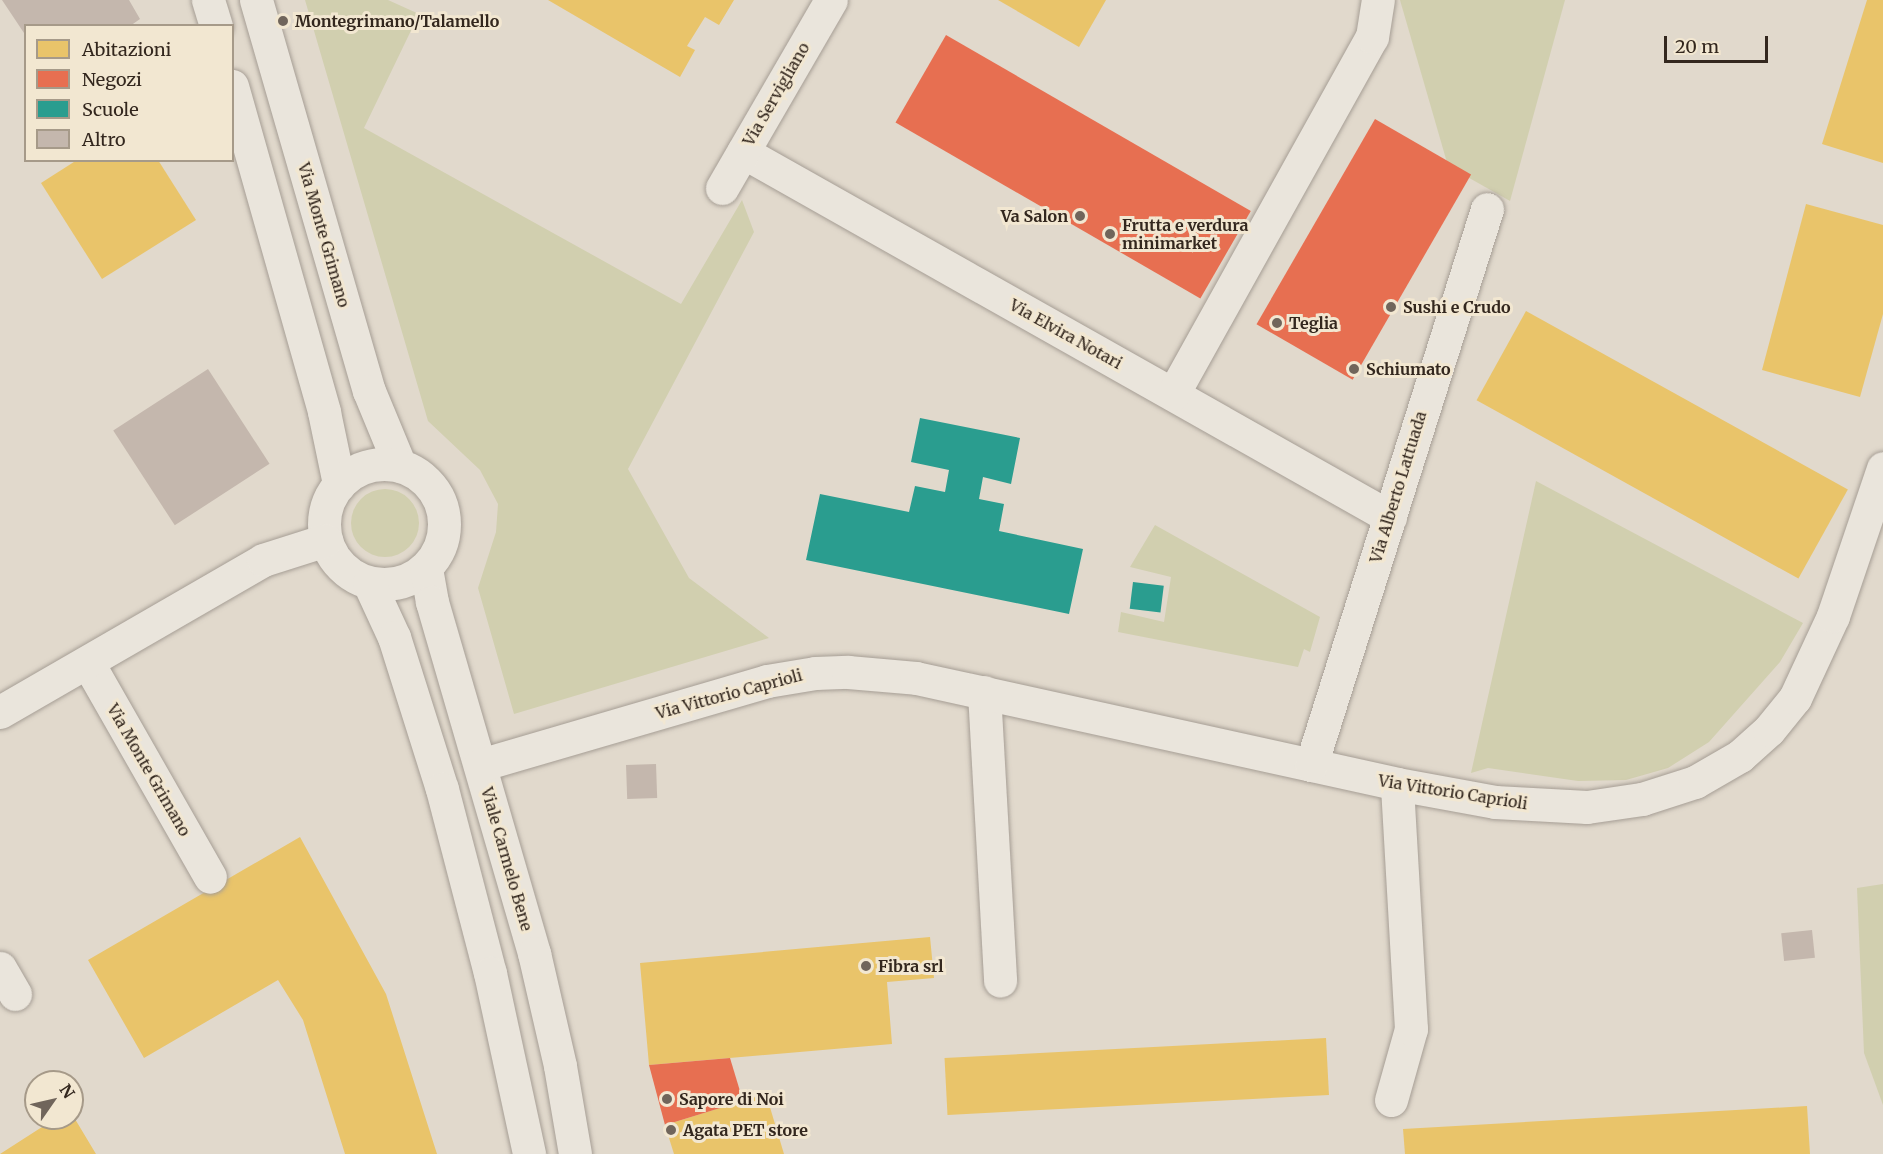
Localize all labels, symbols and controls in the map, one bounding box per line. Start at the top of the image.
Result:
place label: Montegrimano/Talamello [295,11,499,31]
marker: Montegrimano/Talamello [276,14,290,28]
legend [24,24,234,162]
scale bar [1667,24,1770,62]
text: 20 m [1675,35,1719,58]
text: Abitazioni [82,38,171,61]
street label: Via Servigliano [739,39,813,149]
text: Negozi [82,68,142,91]
text: Scuole [82,98,139,121]
text: Altro [82,128,126,151]
street label: Via Monte Grimano [294,160,354,310]
place label: Va Salon [1001,206,1068,226]
marker: Va Salon [1073,209,1087,223]
place label: Frutta e verdura minimarket [1122,215,1248,253]
marker: Frutta e verdura minimarket [1103,227,1117,241]
street label: Via Elvira Notari [1006,295,1126,373]
place label: Sushi e Crudo [1403,297,1511,317]
marker: Sushi e Crudo [1384,300,1398,314]
place label: Teglia [1289,313,1338,333]
marker: Teglia [1270,316,1284,330]
place label: Schiumato [1366,359,1451,379]
marker: Schiumato [1347,362,1361,376]
street label: Via Alberto Lattuada [1366,409,1430,565]
street label: Via Vittorio Caprioli [654,665,804,723]
street label: Via Monte Grimano [103,700,195,840]
street label: Via Vittorio Caprioli [1377,771,1529,813]
street label: Viale Carmelo Bene [477,785,537,933]
place label: Fibra srl [878,956,943,976]
marker: Fibra srl [859,959,873,973]
north arrow [24,1070,84,1130]
text: N [55,1080,79,1102]
place label: Sapore di Noi [679,1089,784,1109]
marker: Sapore di Noi [660,1092,674,1106]
place label: Agata PET store [683,1120,808,1140]
marker: Agata PET store [664,1123,678,1137]

